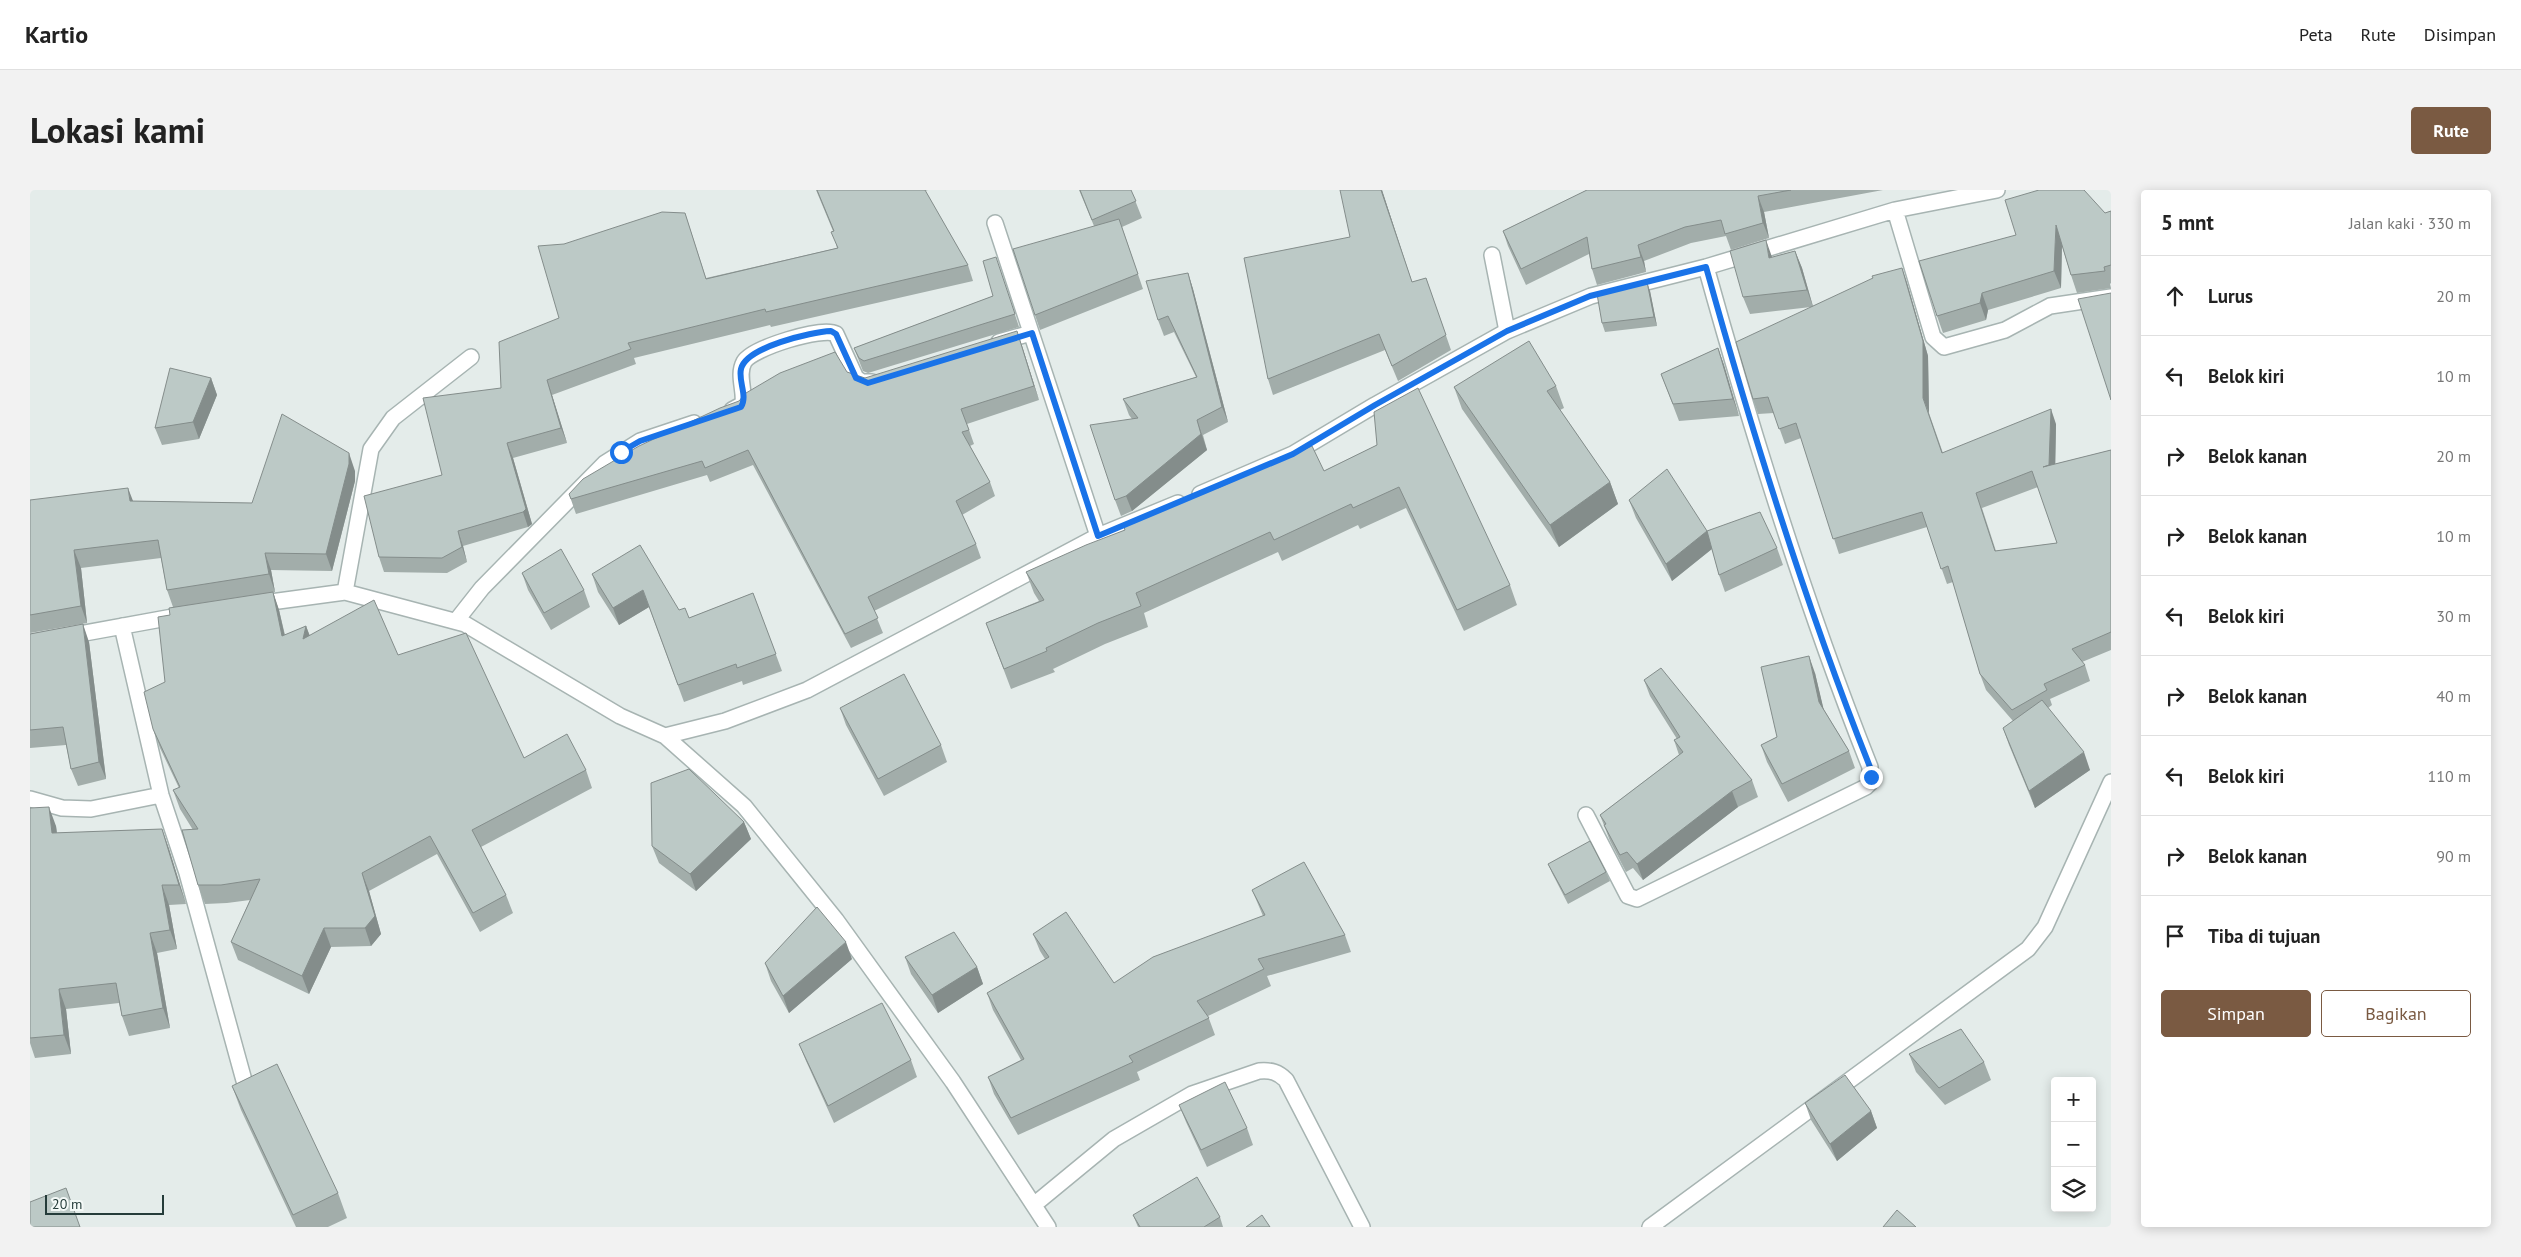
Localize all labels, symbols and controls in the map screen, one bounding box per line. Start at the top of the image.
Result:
text: Kartio [25,19,88,50]
text: Peta [2299,23,2333,46]
text: Rute [2361,23,2396,46]
text: Disimpan [2424,23,2496,46]
text: Lokasi kami [30,107,205,153]
button: Rute [2411,107,2491,154]
text: 5 mnt [2161,209,2214,236]
text: Jalan kaki · 330 m [2349,213,2471,233]
icon: ahead [2161,282,2189,310]
text: Lurus [2208,284,2253,308]
text: 20 m [2436,286,2471,306]
icon: left [2161,362,2189,390]
text: Belok kiri [2208,364,2284,388]
text: 10 m [2436,366,2471,386]
route start [610,441,633,464]
icon: right [2161,442,2189,470]
text: Belok kanan [2208,444,2307,468]
text: 20 m [2436,446,2471,466]
icon: right [2161,522,2189,550]
text: Belok kanan [2208,524,2307,548]
text: 10 m [2436,526,2471,546]
icon: left [2161,602,2189,630]
text: Belok kiri [2208,604,2284,628]
text: 30 m [2436,606,2471,626]
icon: right [2161,682,2189,710]
text: Belok kanan [2208,684,2307,708]
text: 40 m [2436,686,2471,706]
icon: left [2161,762,2189,790]
text: Belok kiri [2208,764,2284,788]
route end [1860,766,1883,789]
text: 110 m [2428,766,2471,786]
icon: right [2161,842,2189,870]
text: Belok kanan [2208,844,2307,868]
text: 90 m [2436,846,2471,866]
icon: arrive [2161,922,2189,950]
text: Tiba di tujuan [2208,924,2320,948]
button: Simpan [2161,990,2311,1037]
button: Bagikan [2321,990,2471,1037]
map controls [2051,1077,2096,1212]
button: + [2051,1077,2096,1122]
button: − [2051,1122,2096,1167]
button: layers [2051,1167,2096,1212]
scale bar [45,1192,164,1215]
text: 20 m [52,1195,82,1213]

